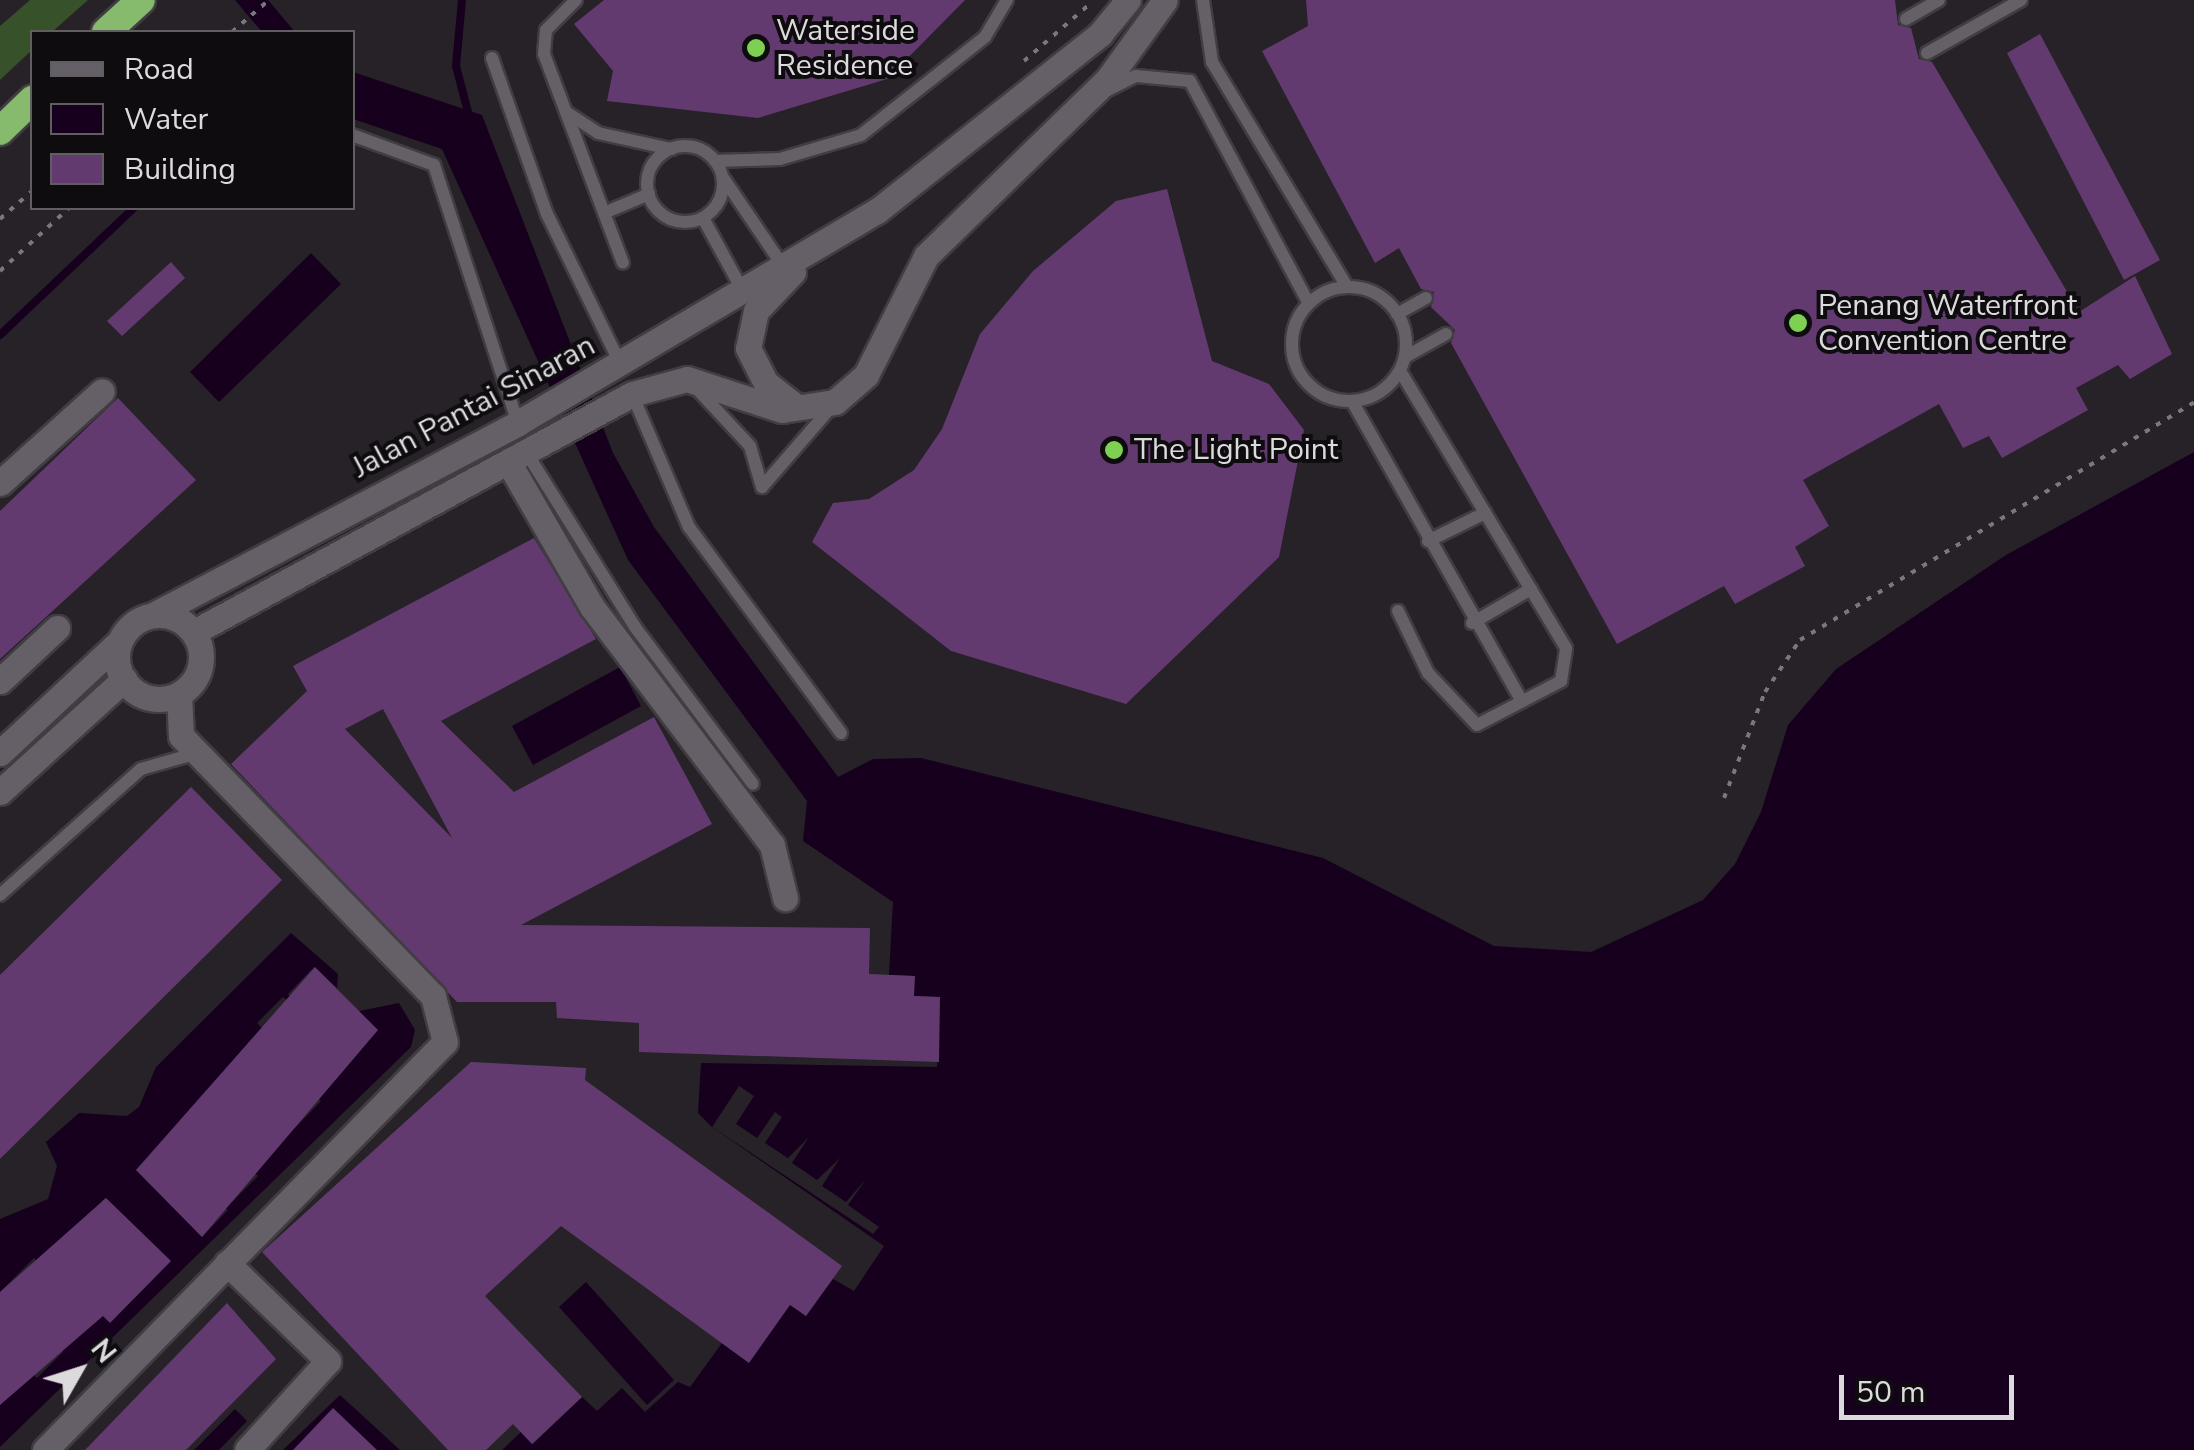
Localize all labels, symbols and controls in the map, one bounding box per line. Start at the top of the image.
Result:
place label: Waterside Residence [776,13,915,84]
legend [30,30,355,210]
marker: Waterside Residence [745,37,767,59]
text: Road [124,49,194,90]
text: Water [124,99,208,140]
text: Building [124,149,236,190]
place label: Penang Waterfront Convention Centre [1818,288,2077,358]
marker: Penang Waterfront Convention Centre [1787,312,1809,334]
street label: Jalan Pantai Sinaran [347,328,601,486]
place label: The Light Point [1134,432,1338,468]
marker: The Light Point [1103,439,1125,461]
north arrow [30,1320,130,1420]
text: N [82,1331,125,1371]
scale bar [1844,1355,2019,1417]
text: 50 m [1856,1372,1925,1413]

